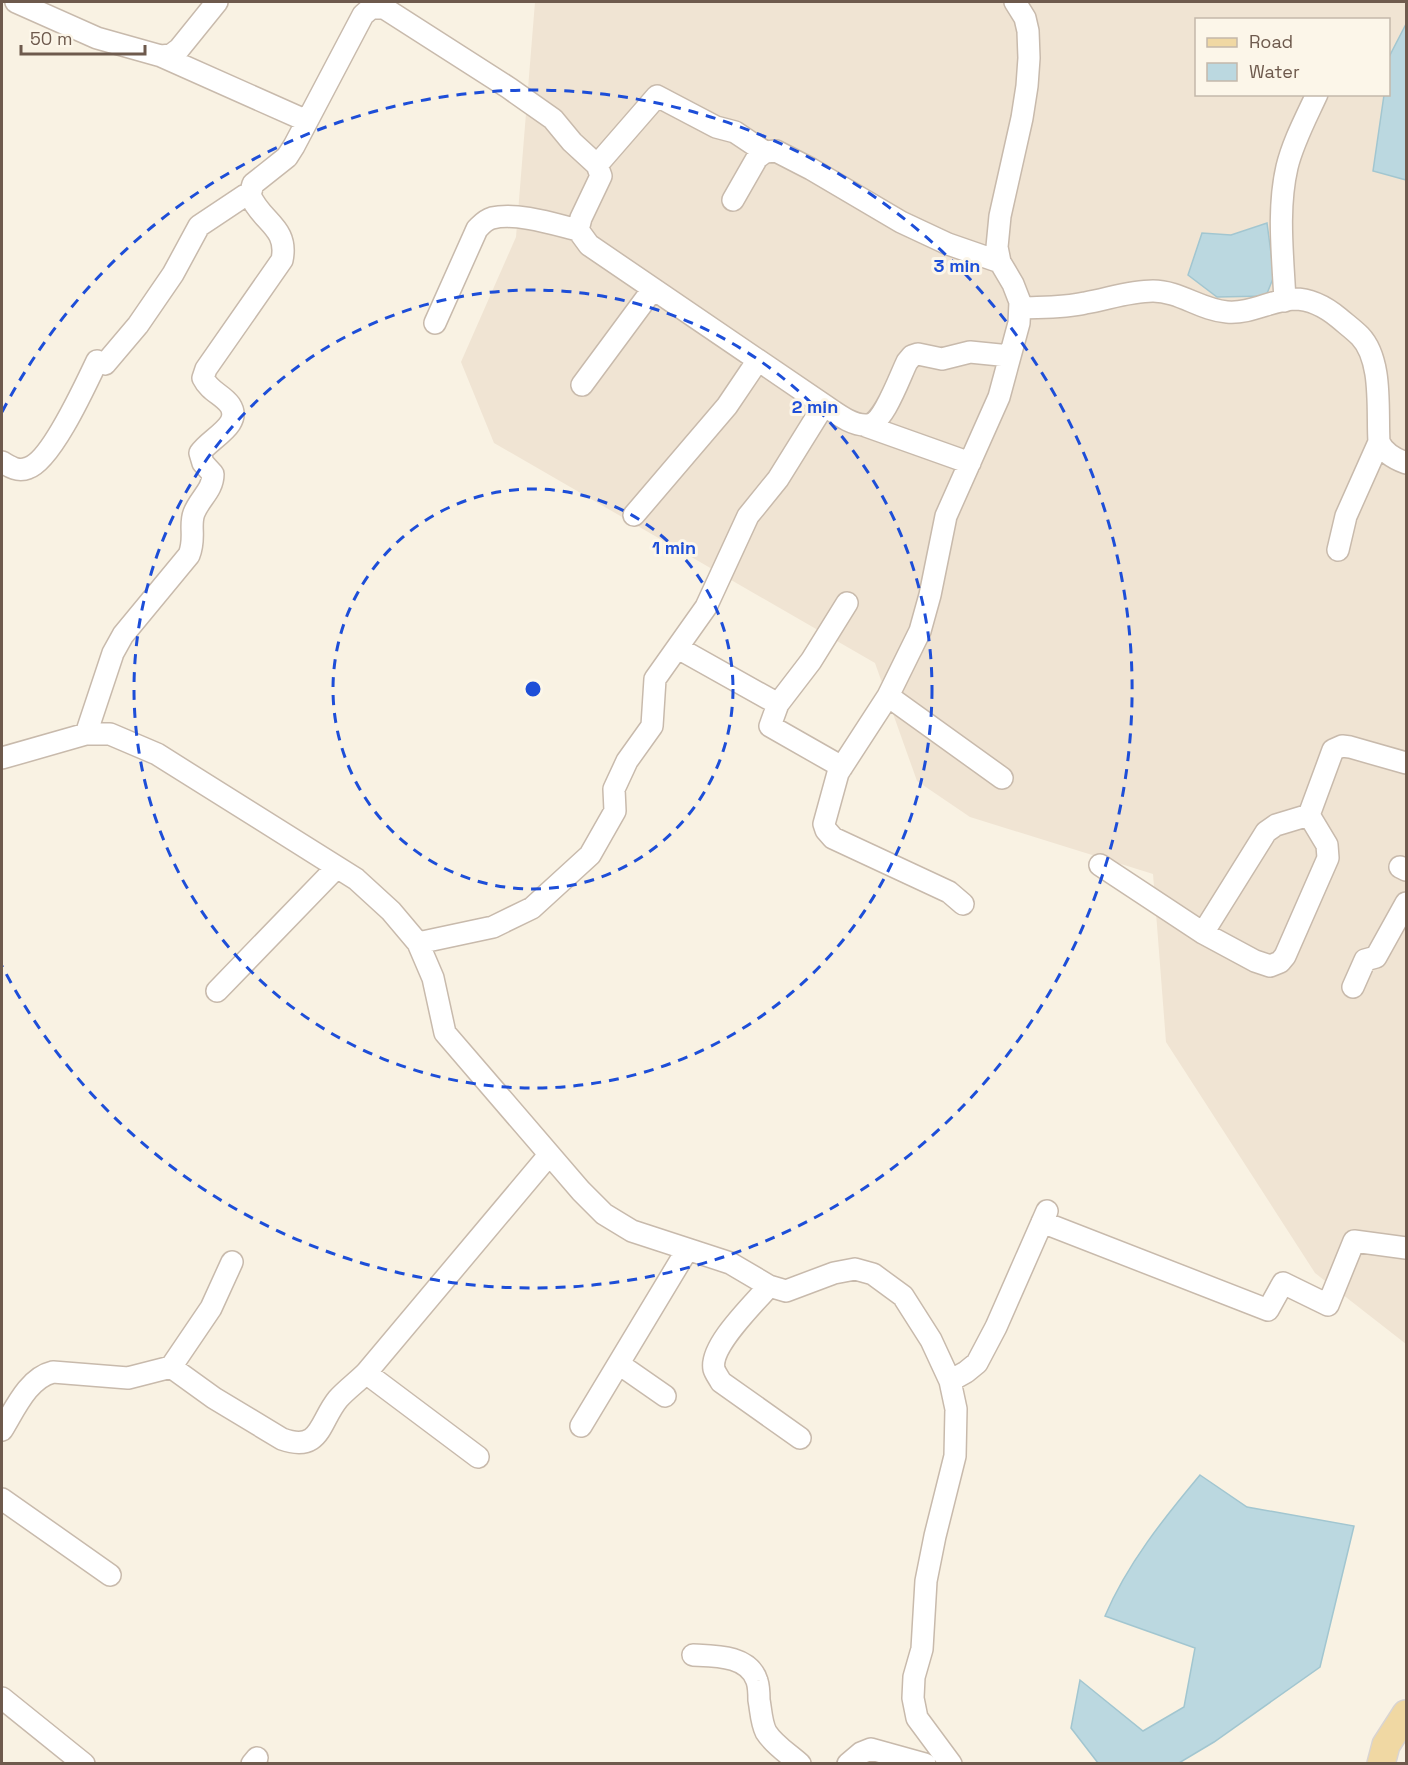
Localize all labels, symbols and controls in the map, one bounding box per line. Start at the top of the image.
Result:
scale bar [21,18,146,56]
legend [1195,18,1390,96]
text: 50 m [30,27,72,50]
text: Road [1249,30,1293,53]
text: Water [1249,60,1300,83]
text: 3 min [934,254,980,277]
text: 2 min [792,395,838,418]
text: 1 min [652,536,696,559]
centre of rings [523,679,543,699]

